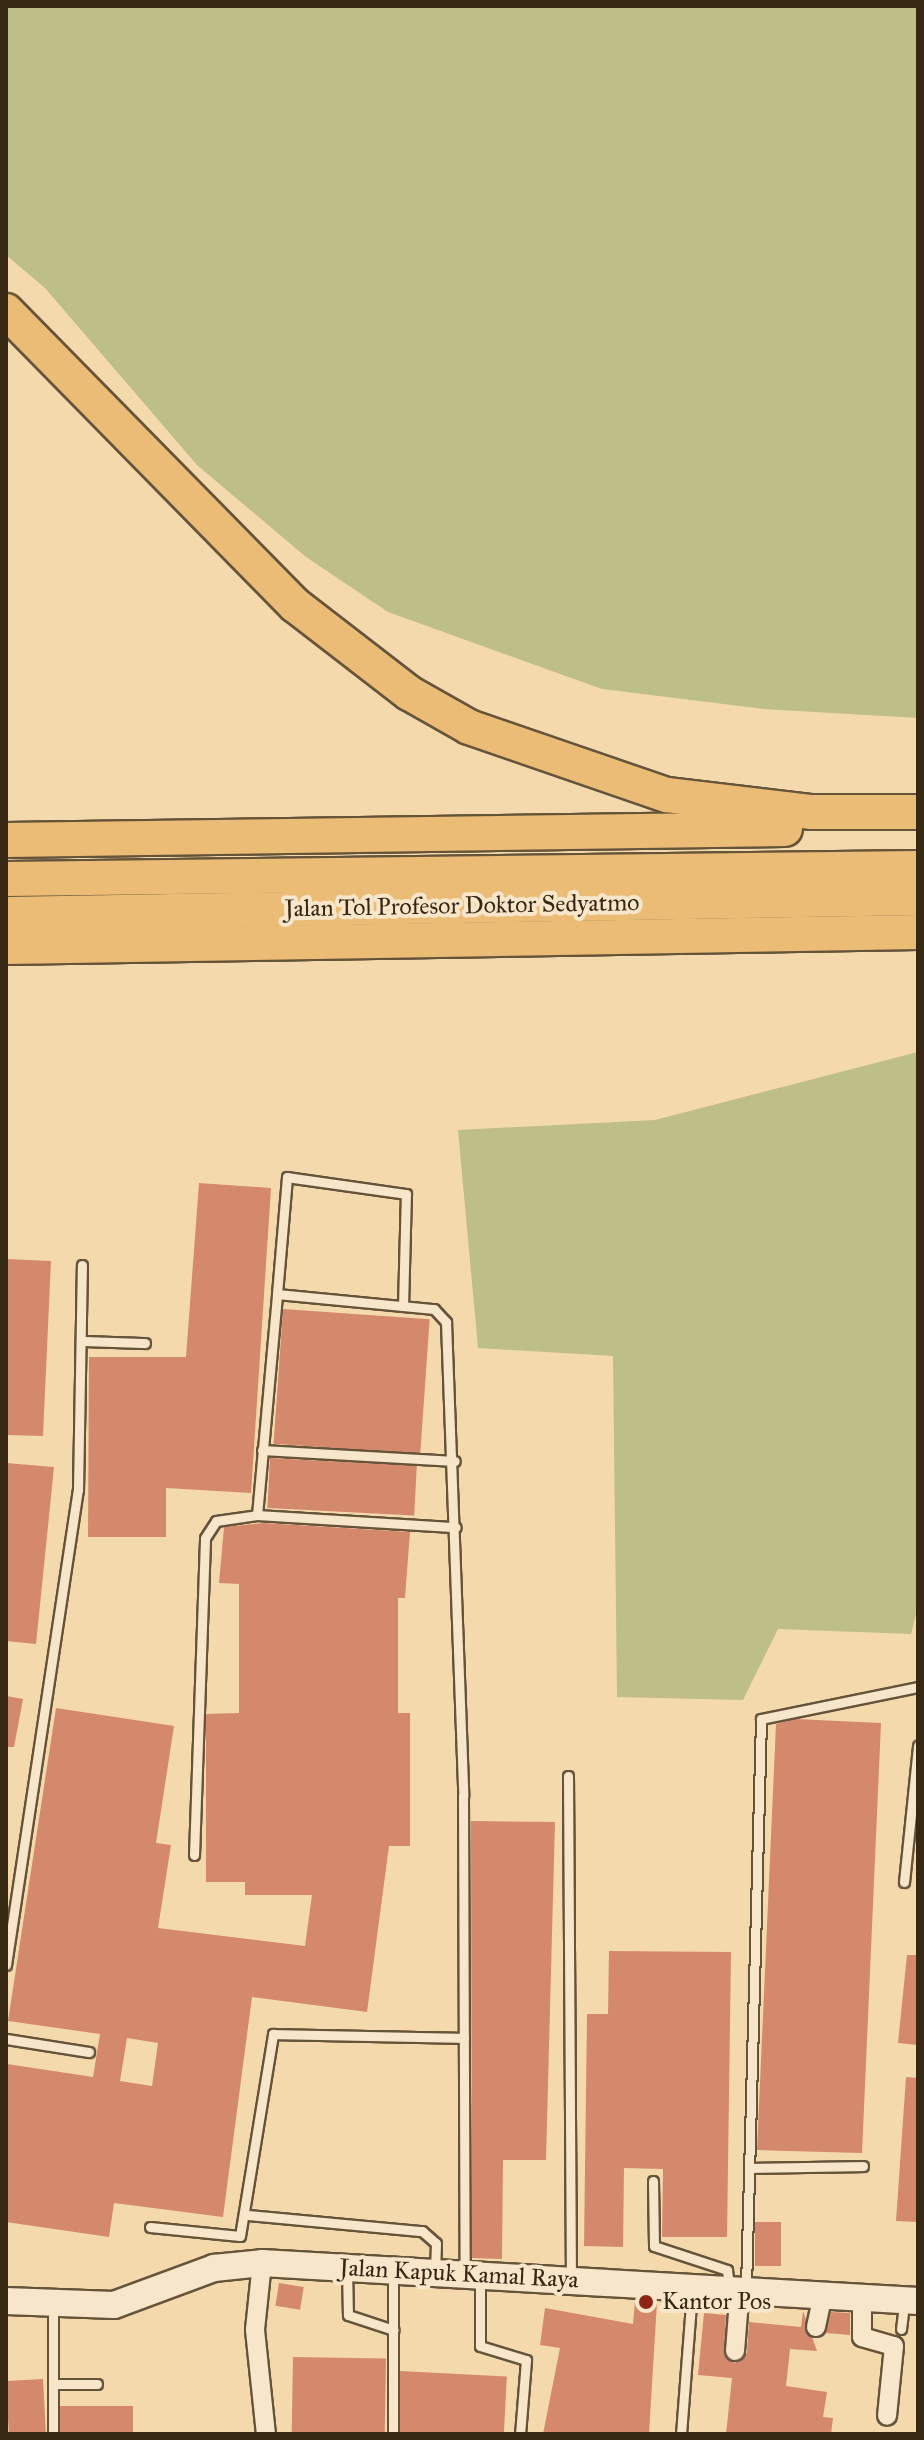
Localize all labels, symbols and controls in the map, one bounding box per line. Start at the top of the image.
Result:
street label: Jalan Tol Profesor Doktor Sedyatmo [284,889,640,923]
street label: Jalan Kapuk Kamal Raya [339,2253,579,2295]
place label: Kantor Pos [662,2288,771,2316]
marker: Kantor Pos [637,2293,655,2311]

